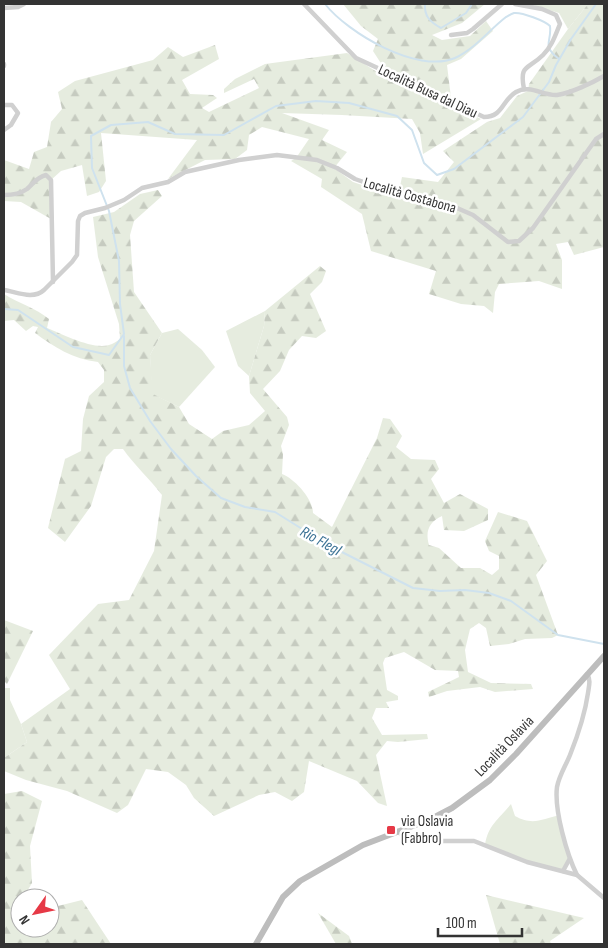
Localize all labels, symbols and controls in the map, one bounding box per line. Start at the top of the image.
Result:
street label: Località Busa dal Diau [375,60,481,123]
street label: Località Costabona [361,173,459,218]
water label: Rio Flegl [297,522,345,561]
street label: Località Oslavia [471,712,538,781]
place label: via Oslavia (Fabbro) [401,812,454,848]
marker: via Oslavia (Fabbro) [385,824,397,836]
north arrow [10,888,60,938]
scale bar [438,906,522,938]
text: N [15,912,34,928]
text: 100 m [446,914,477,933]

